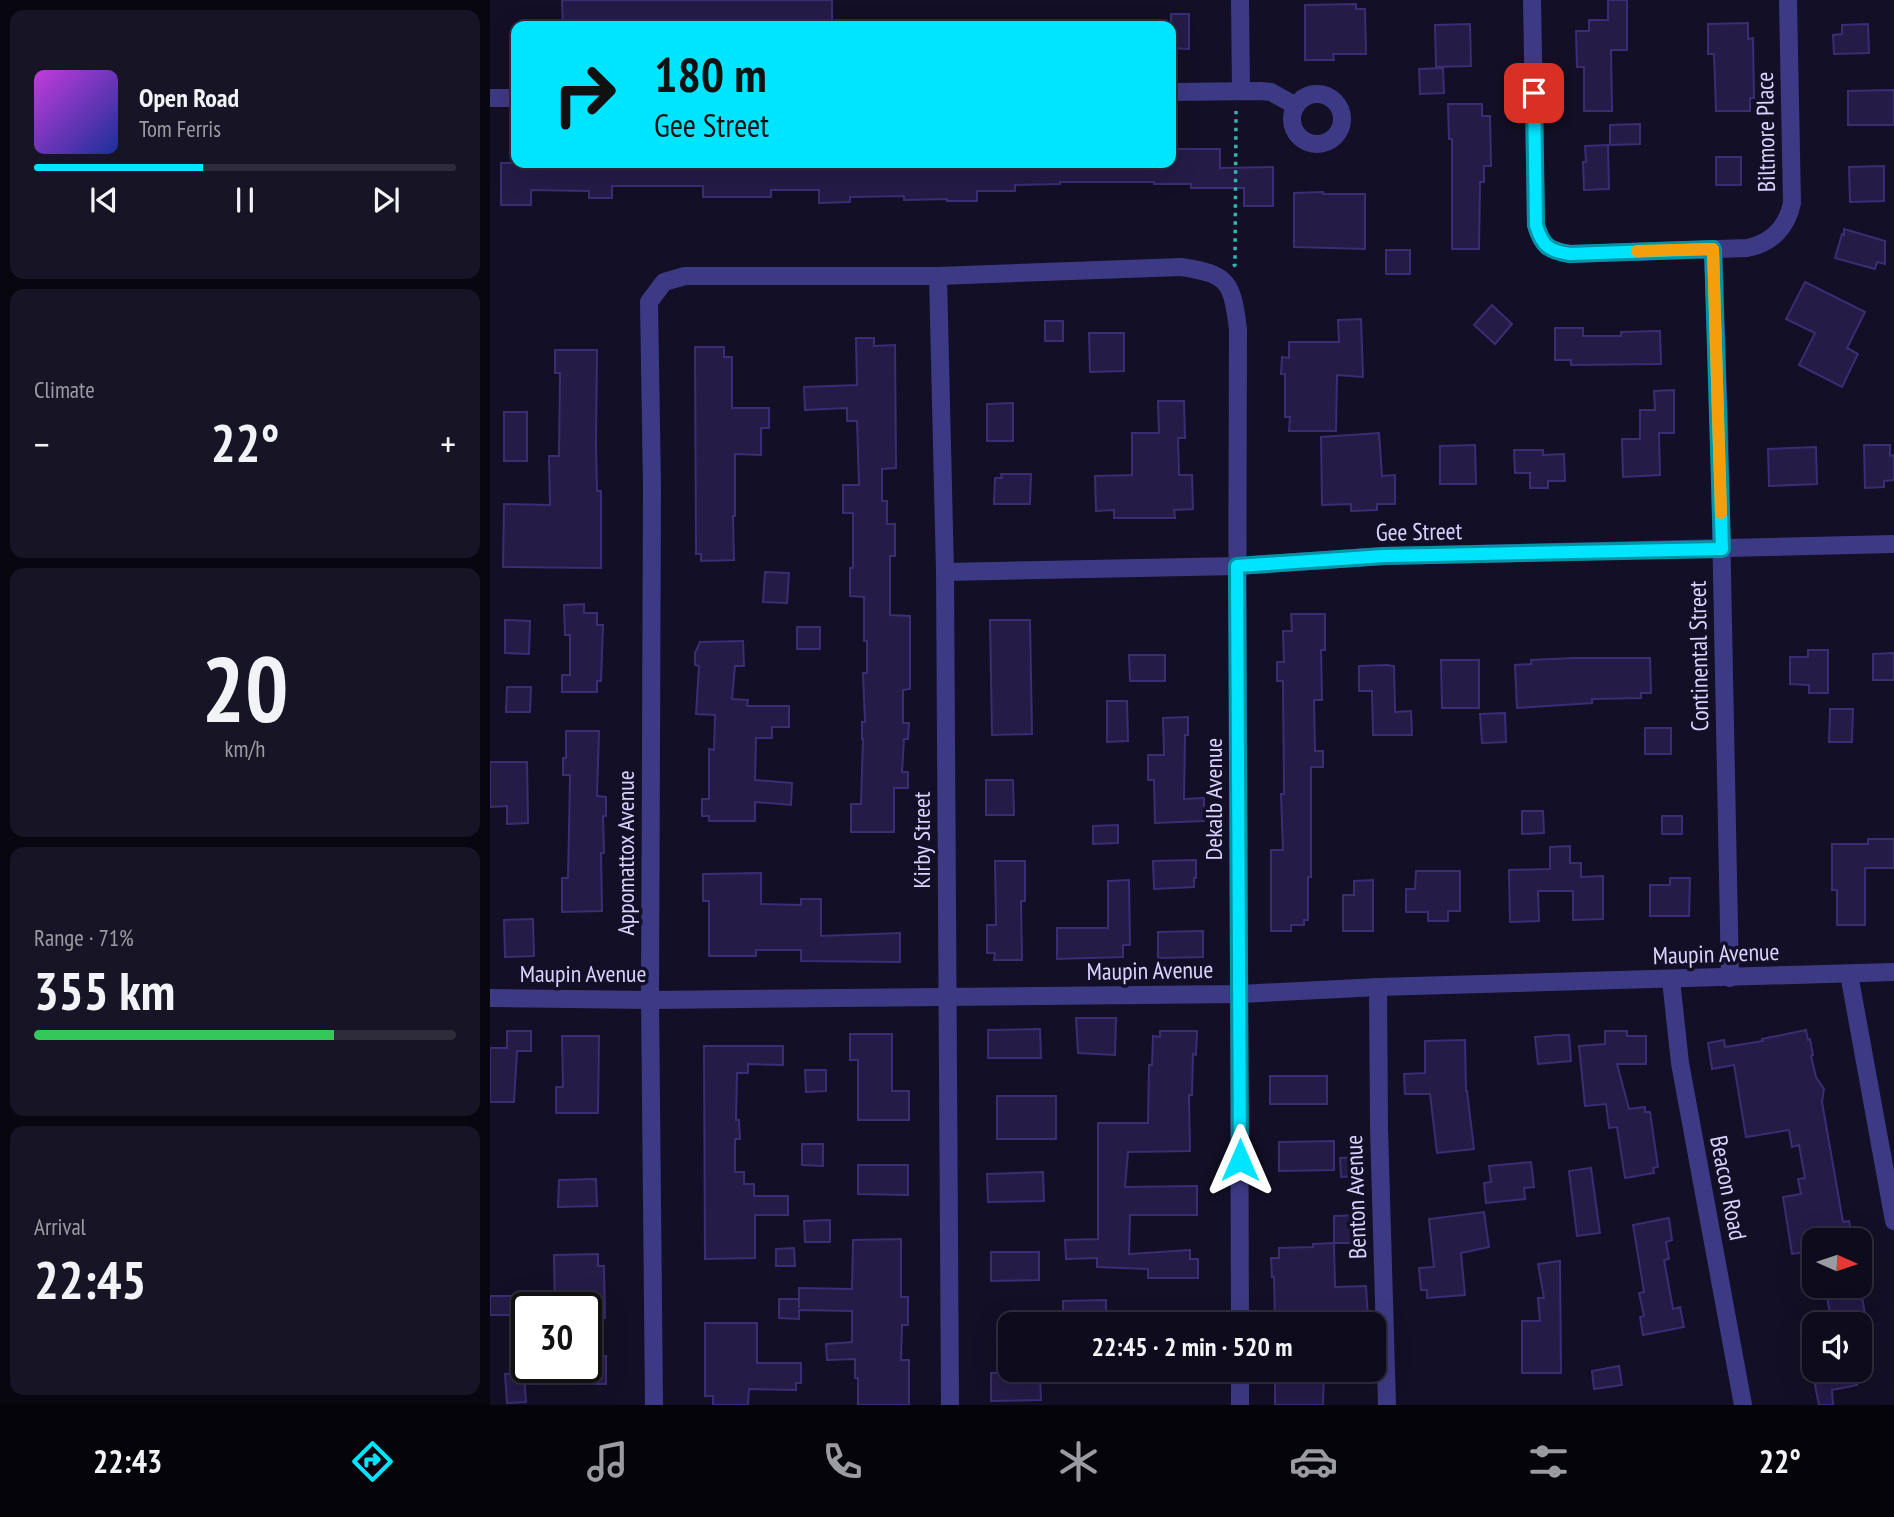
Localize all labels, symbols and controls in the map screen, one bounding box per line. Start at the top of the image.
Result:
text: 180 m [654,42,767,106]
icon: right [539,49,630,140]
pin [1504,63,1564,123]
street label: Biltmore Place [1749,72,1782,192]
icon: arrive [1515,74,1553,112]
text: Open Road [139,81,239,114]
text: Gee Street [654,104,769,146]
text: Tom Ferris [139,114,221,143]
icon: previous [85,181,123,219]
icon: pause [226,181,264,219]
icon: next [367,181,405,219]
text: Climate [34,375,95,404]
text: 22° [211,409,279,476]
text: − [34,419,50,468]
text: + [440,419,456,468]
street label: Gee Street [1376,515,1463,548]
street label: Continental Street [1682,580,1715,732]
text: 20 [202,629,289,747]
text: km/h [225,734,265,763]
street label: Dekalb Avenue [1198,738,1229,860]
street label: Appomattox Avenue [610,770,641,936]
street label: Kirby Street [906,791,937,888]
text: Range · 71% [34,923,134,952]
street label: Maupin Avenue [1652,936,1780,971]
street label: Maupin Avenue [1086,954,1214,987]
text: 355 km [34,957,175,1024]
street label: Maupin Avenue [520,958,646,989]
position arrow [1203,1123,1277,1197]
street label: Beacon Road [1703,1133,1754,1243]
street label: Benton Avenue [1338,1134,1373,1260]
text: Arrival [34,1212,86,1241]
north arrow [1802,1228,1872,1298]
map controls [1802,1228,1872,1382]
text: 22:45 [34,1246,146,1313]
speed limit sign: 30 [511,1292,602,1383]
button: sound [1802,1312,1872,1382]
text: 22:45 · 2 min · 520 m [1092,1330,1292,1363]
icon: directions [348,1437,397,1486]
icon: music [583,1437,632,1486]
icon: phone [818,1437,867,1486]
icon: climate [1054,1437,1103,1486]
icon: car [1289,1437,1338,1486]
icon: filters [1524,1437,1573,1486]
text: 22:43 [93,1440,162,1482]
text: 22° [1759,1440,1801,1482]

